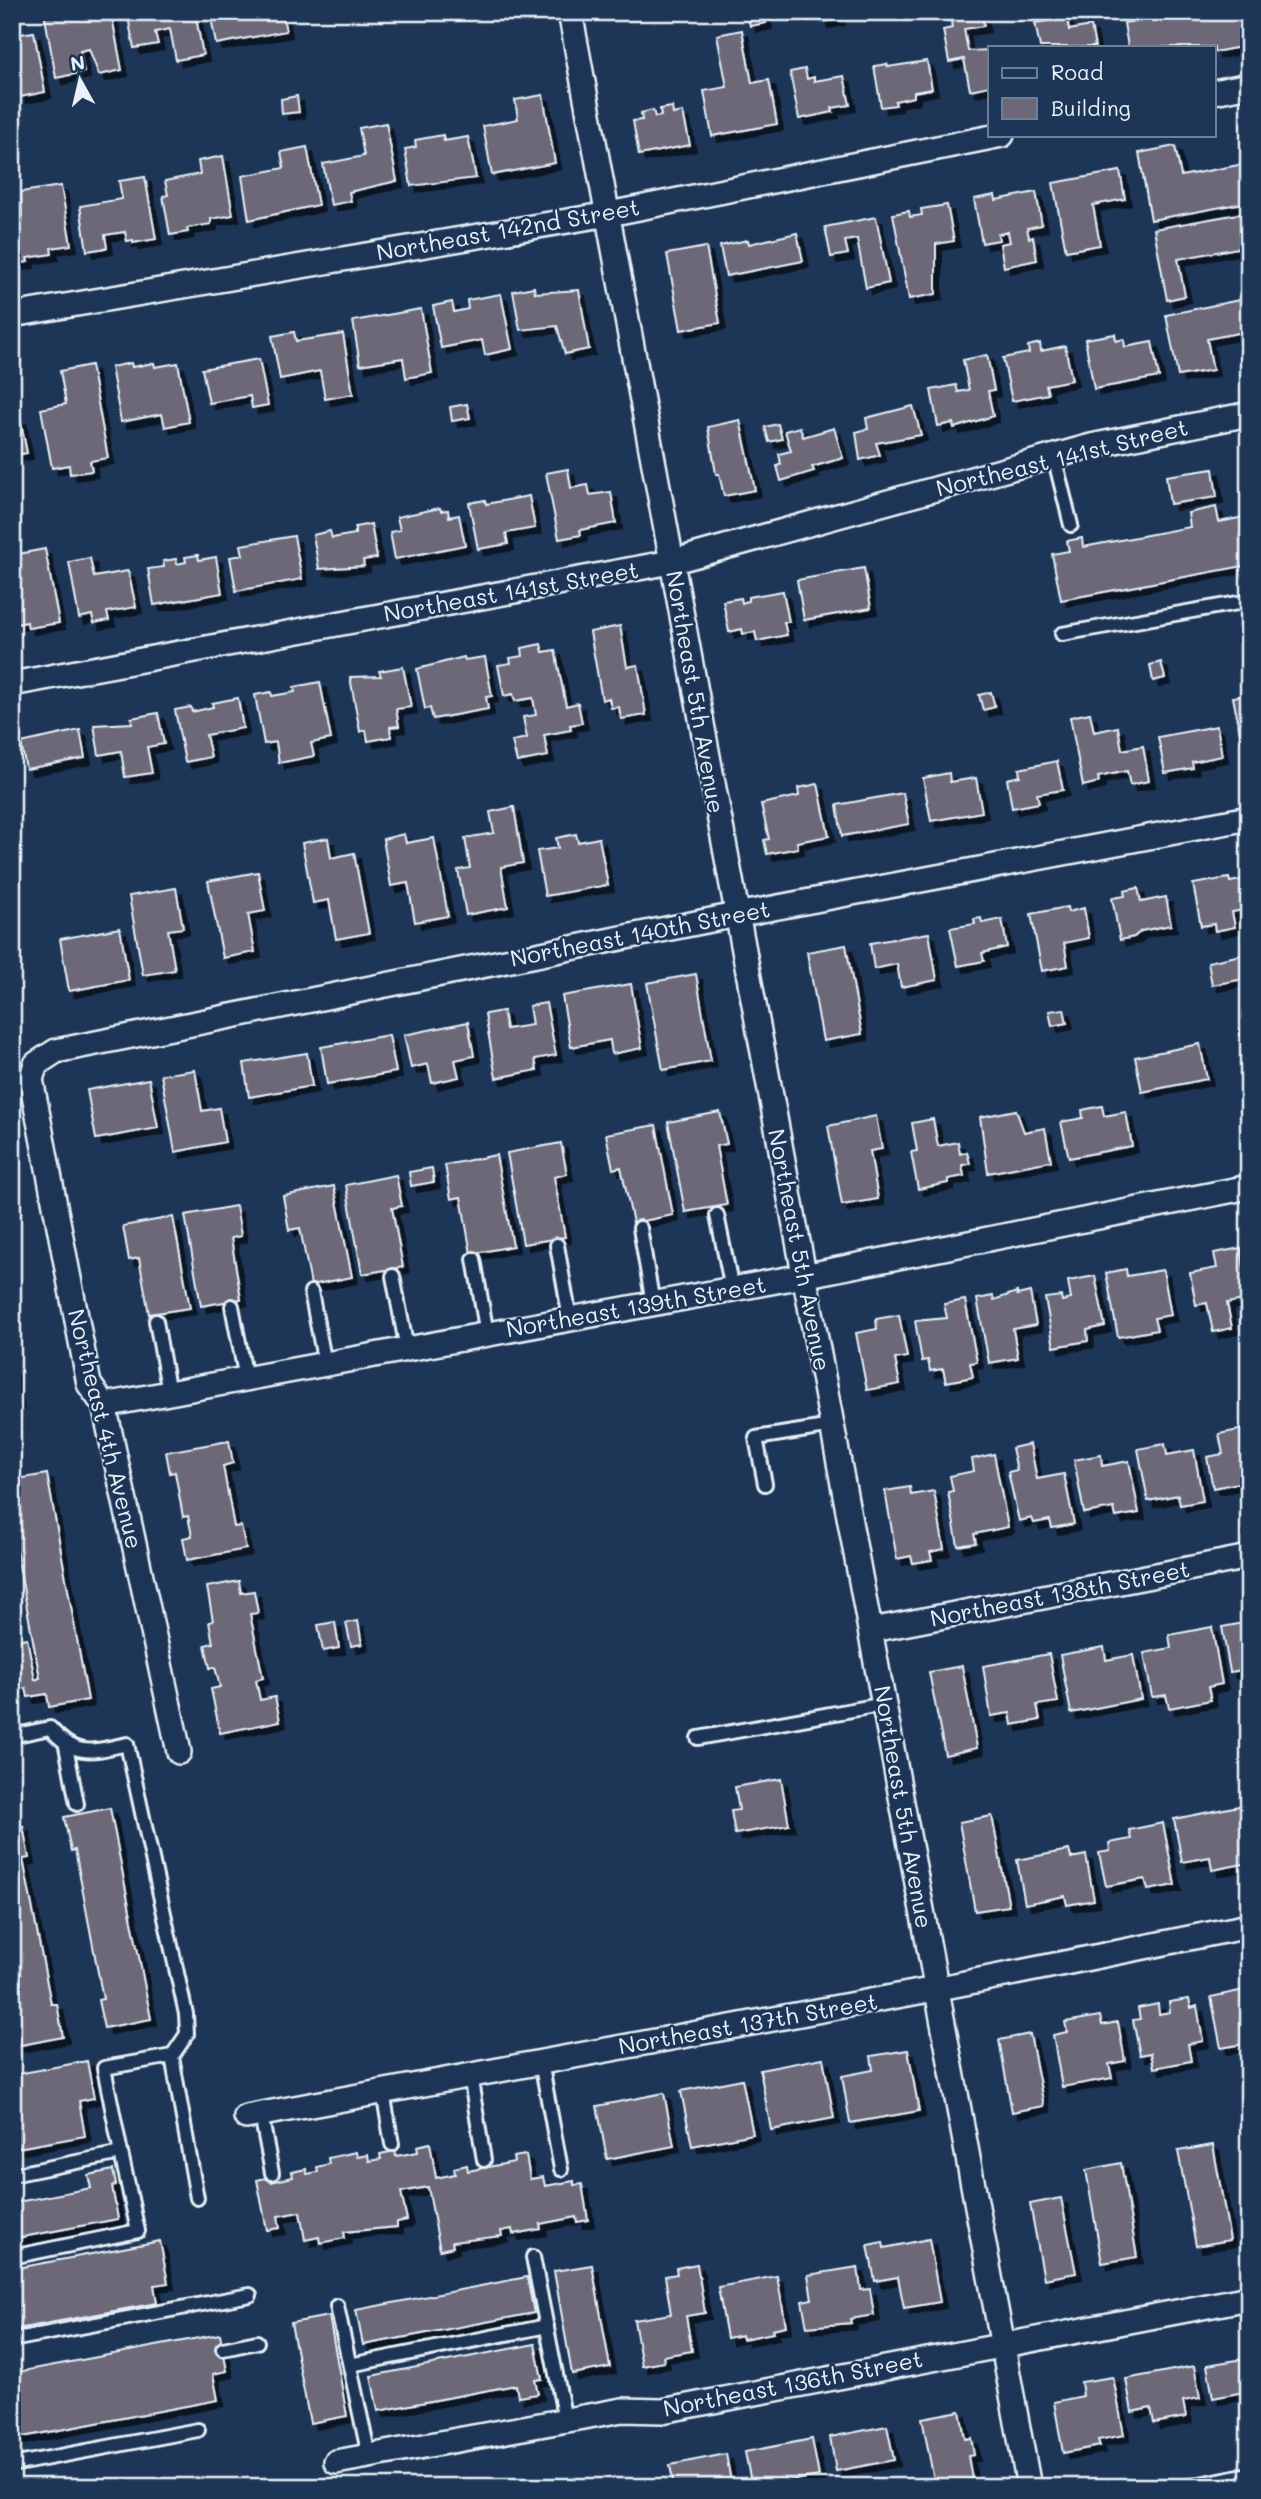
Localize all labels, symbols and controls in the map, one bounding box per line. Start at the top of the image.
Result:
north arrow [46,46,116,116]
legend [988,46,1216,136]
text: N [69,49,86,76]
text: Road [1051,58,1103,85]
text: Building [1051,94,1131,121]
street label: Northeast 142nd Street [374,191,642,267]
street label: Northeast 141st Street [933,411,1191,503]
street label: Northeast 141st Street [381,554,641,628]
street label: Northeast 5th Avenue [660,568,732,816]
street label: Northeast 140th Street [507,893,772,973]
street label: Northeast 5th Avenue [762,1126,838,1373]
street label: Northeast 139th Street [503,1268,768,1344]
street label: Northeast 4th Avenue [62,1306,150,1552]
street label: Northeast 138th Street [927,1553,1192,1633]
street label: Northeast 5th Avenue [868,1683,940,1931]
street label: Northeast 137th Street [616,1985,880,2061]
street label: Northeast 136th Street [660,2343,925,2423]

